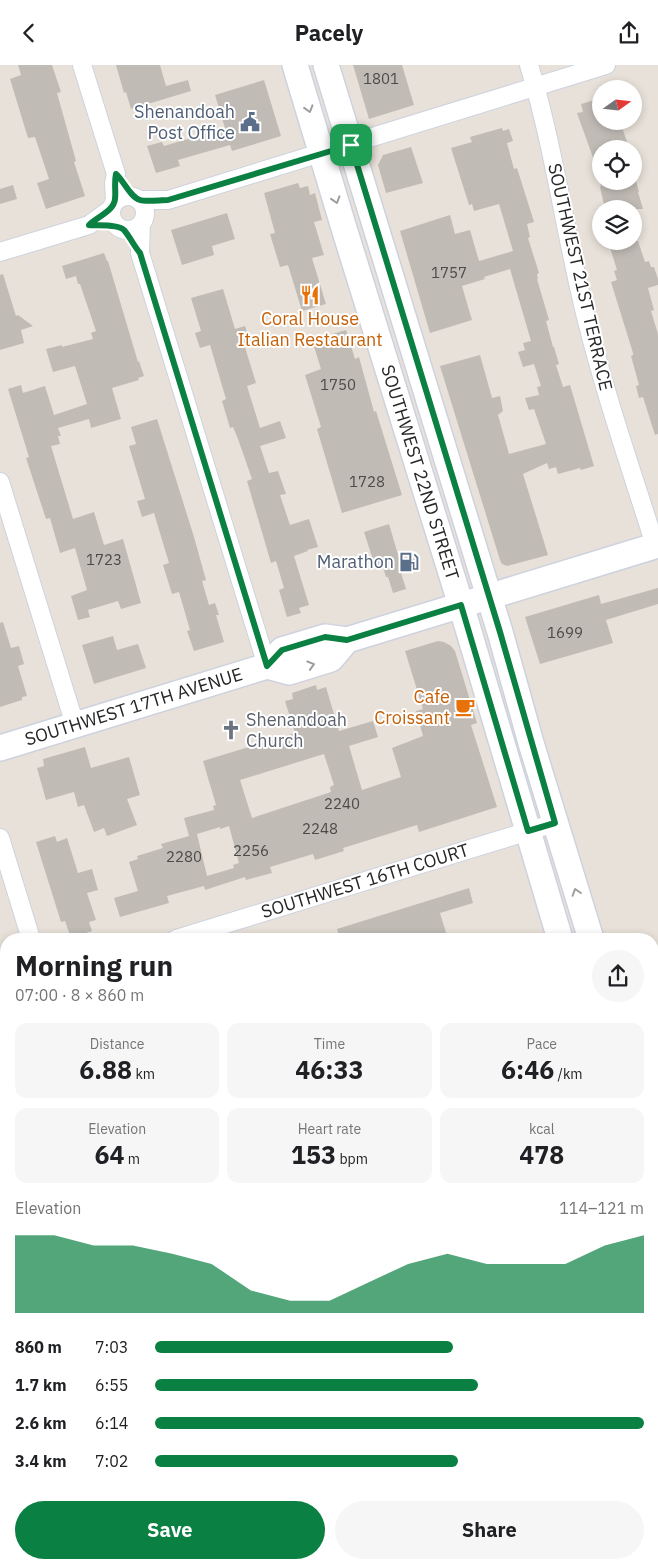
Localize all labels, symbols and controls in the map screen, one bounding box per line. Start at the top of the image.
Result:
text: Pacely [295,18,363,47]
icon: back [15,19,43,47]
icon: share [615,19,643,47]
house number: 1801 [363,69,399,88]
north arrow [592,80,642,130]
map controls [592,80,642,250]
place label: Shenandoah Post Office [134,100,235,144]
one-way arrow [303,104,313,113]
public building icon: Shenandoah Post Office [239,111,261,133]
pin [330,124,372,166]
icon: arrive [337,131,365,159]
button: locate [592,140,642,190]
street label: SOUTHWEST 21ST TERRACE [543,161,618,393]
one-way arrow [330,195,340,203]
button: layers [592,200,642,250]
house number: 1757 [431,263,467,282]
restaurant icon: Coral House Italian Restaurant [299,284,321,306]
place label: Coral House Italian Restaurant [237,307,383,351]
street label: SOUTHWEST 22ND STREET [376,362,464,582]
house number: 1750 [320,375,356,394]
house number: 1728 [349,472,385,491]
house number: 1723 [86,550,122,569]
place label: Marathon [317,550,394,573]
fuel station icon: Marathon [398,551,420,573]
house number: 1699 [547,623,583,642]
one-way arrow [306,661,314,671]
street label: SOUTHWEST 17TH AVENUE [22,662,245,751]
place label: Cafe Croissant [374,685,450,729]
cafe icon: Cafe Croissant [454,696,476,718]
place label: Shenandoah Church [246,708,347,752]
church icon: Shenandoah Church [220,719,242,741]
house number: 2240 [324,794,360,813]
house number: 2248 [302,819,338,838]
street label: SOUTHWEST 16TH COURT [258,838,471,923]
house number: 2256 [233,841,269,860]
house number: 2280 [166,847,202,866]
one-way arrow [572,888,582,897]
text: Morning run [15,947,173,984]
button: share [592,950,644,1002]
text: 07:00 · 8 × 860 m [15,985,144,1005]
text: Distance [90,1035,144,1053]
text: Time [314,1035,345,1053]
text: Pace [527,1035,557,1053]
text: 6.88 [79,1053,132,1086]
text: 46:33 [295,1053,364,1086]
text: 6:46 [501,1053,554,1086]
text: km [132,1065,155,1083]
text: /km [554,1065,583,1083]
text: Elevation [88,1120,146,1138]
text: Heart rate [298,1120,361,1138]
text: kcal [529,1120,555,1138]
text: 64 [94,1138,124,1171]
text: 153 [291,1138,336,1171]
text: 478 [519,1138,564,1171]
text: m [124,1150,140,1168]
text: bpm [336,1150,368,1168]
text: Elevation [15,1198,81,1218]
text: 114–121 m [559,1198,644,1218]
text: 860 m [15,1337,62,1357]
text: 7:03 [95,1337,128,1357]
text: 1.7 km [15,1375,66,1395]
text: 6:55 [95,1375,128,1395]
text: 2.6 km [15,1413,66,1433]
text: 6:14 [95,1413,128,1433]
text: 3.4 km [15,1451,66,1471]
text: 7:02 [95,1451,128,1471]
button: Save [15,1501,325,1559]
button: Share [335,1501,644,1559]

